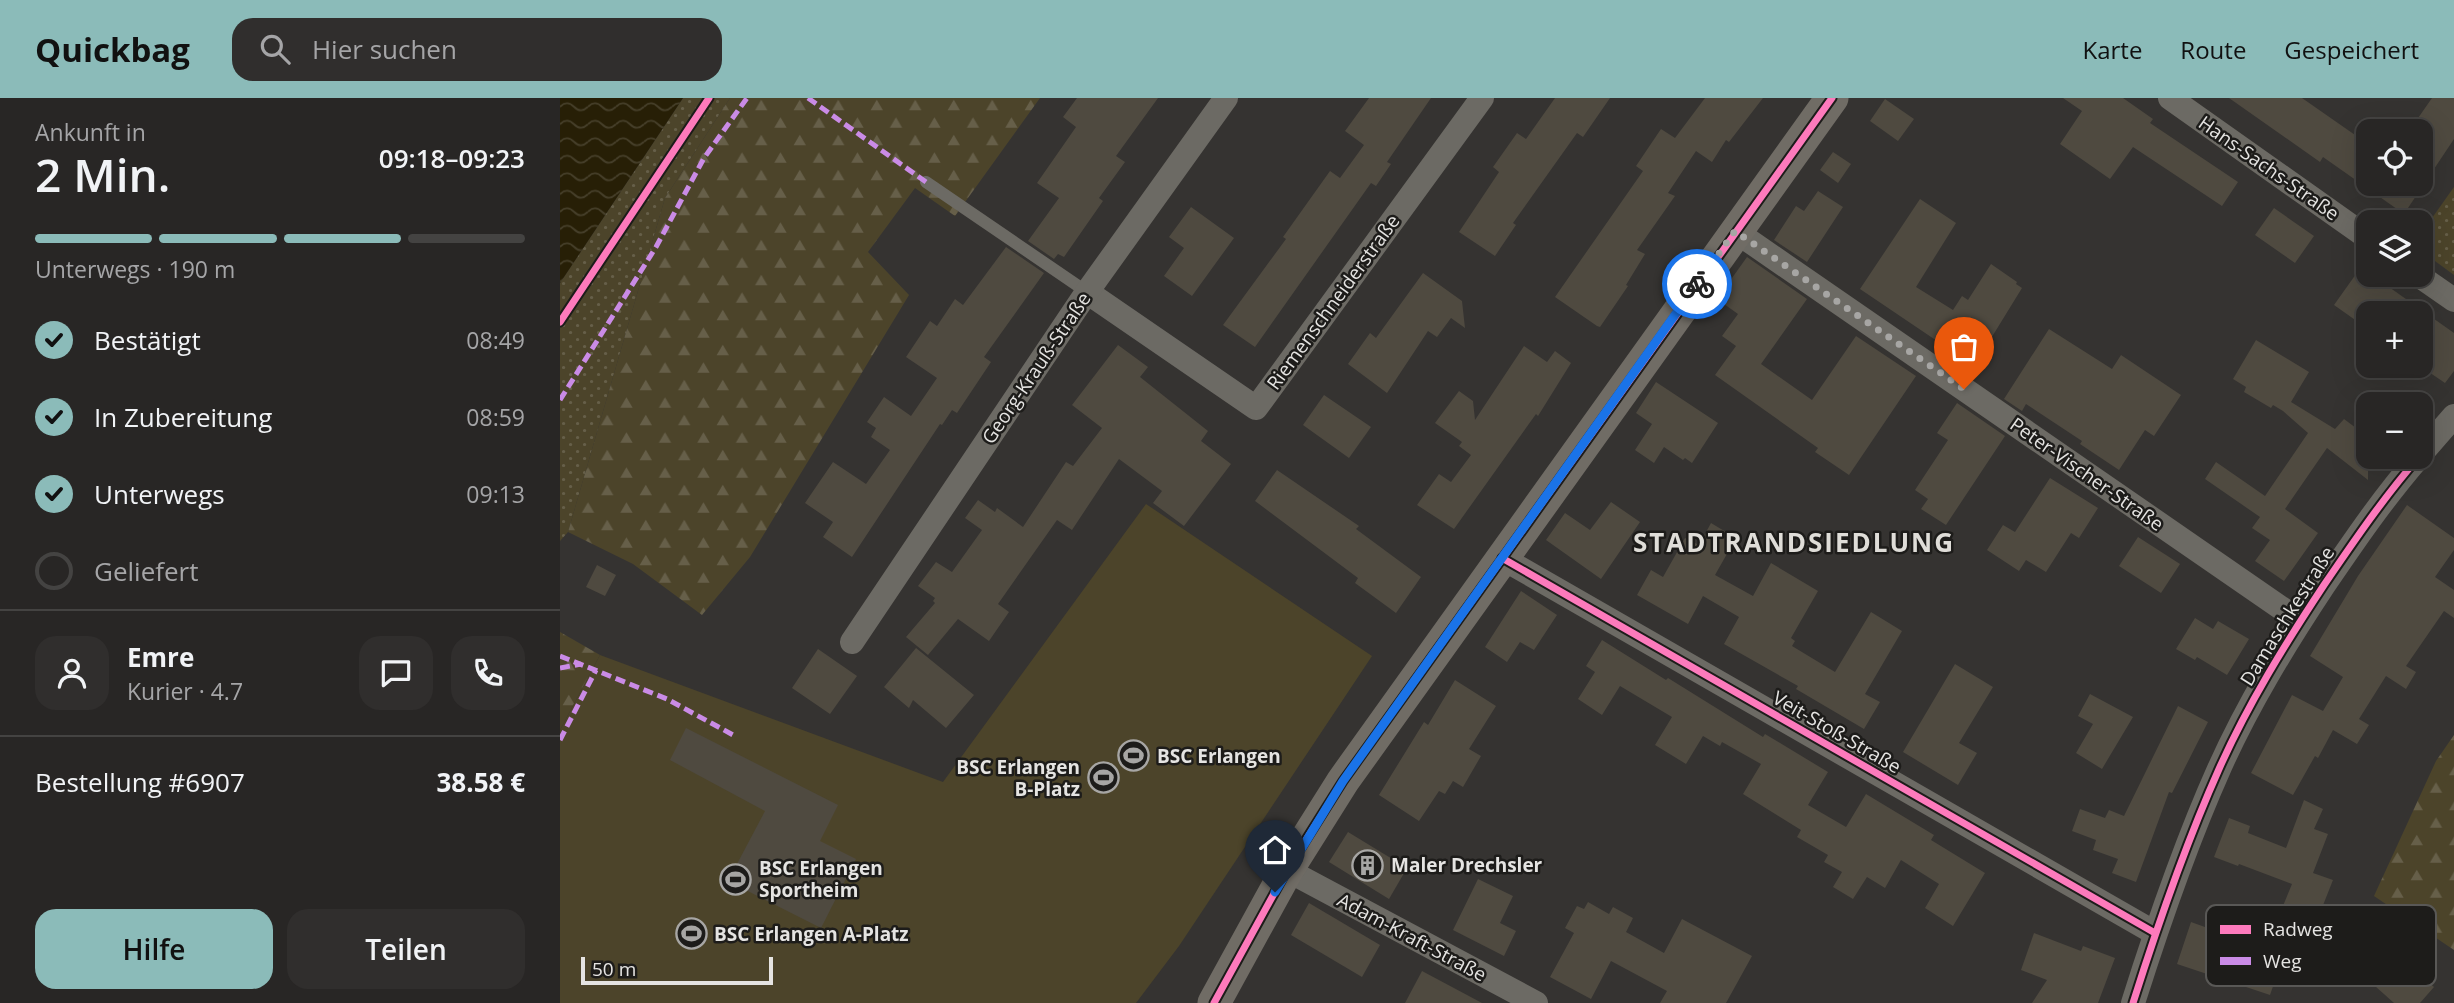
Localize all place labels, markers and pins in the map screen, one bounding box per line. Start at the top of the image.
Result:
pin [1934,317,1994,389]
sports icon: BSC Erlangen [1117,739,1151,773]
place label: BSC Erlangen [1157,743,1281,769]
place label: BSC Erlangen B-Platz [956,754,1080,802]
sports icon: BSC Erlangen B-Platz [1086,761,1120,795]
pin [1245,820,1305,892]
building icon: Maler Drechsler [1351,848,1385,882]
place label: Maler Drechsler [1391,852,1543,878]
place label: BSC Erlangen Sportheim [759,855,883,903]
sports icon: BSC Erlangen Sportheim [719,862,753,896]
sports icon: BSC Erlangen A-Platz [674,917,708,951]
place label: BSC Erlangen A-Platz [714,921,909,947]

